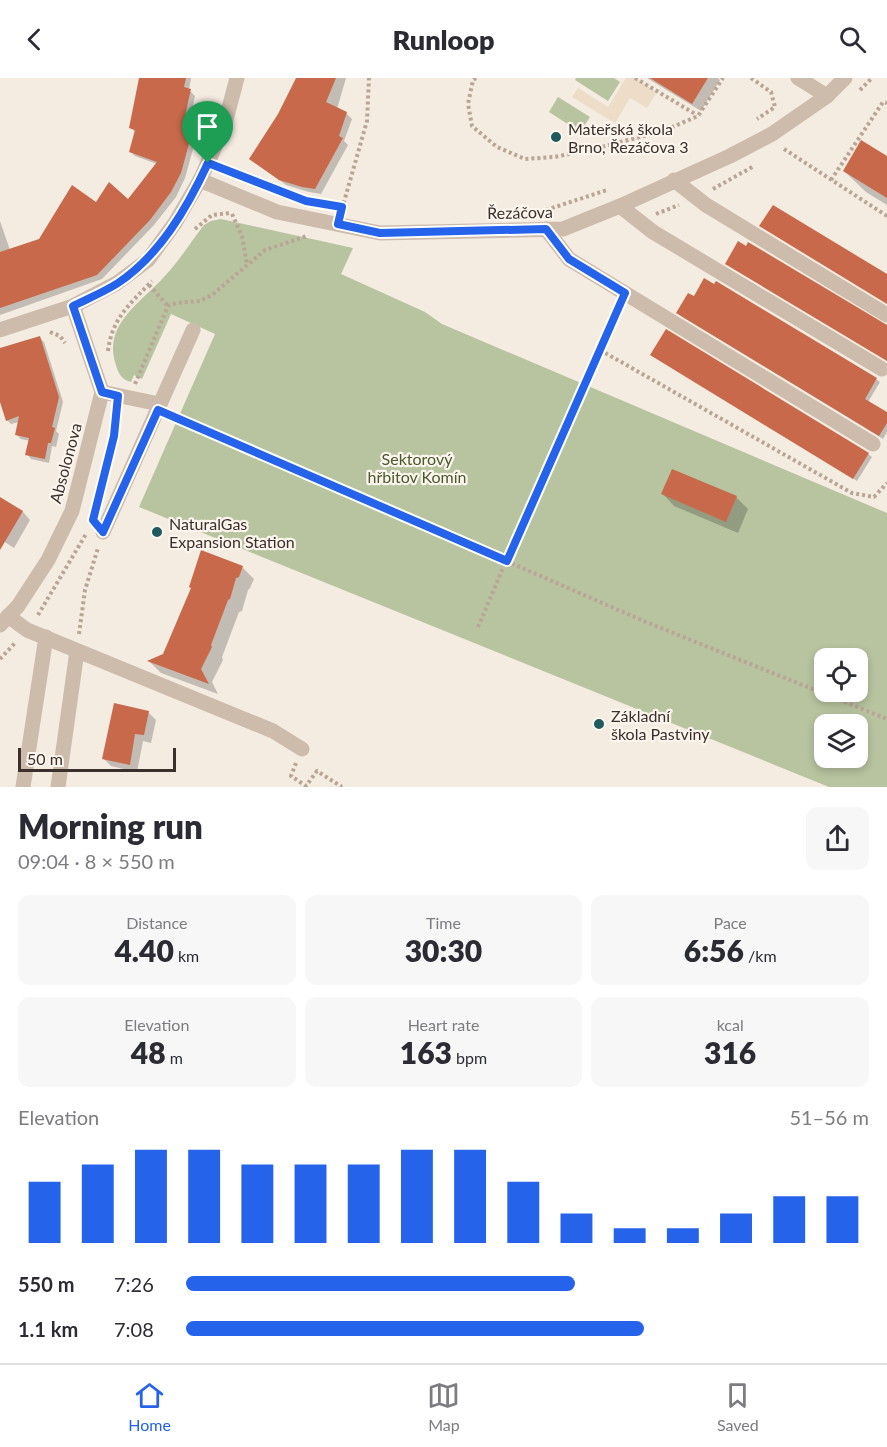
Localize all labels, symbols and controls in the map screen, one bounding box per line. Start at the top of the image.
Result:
icon: back [18,23,51,56]
text: Runloop [393,23,494,56]
icon: search [836,23,869,56]
pin [182,101,233,163]
icon: arrive [191,110,224,143]
place label: Mateřská škola Brno, Řezáčova 3 [568,119,689,156]
marker: Mateřská škola Brno, Řezáčova 3 [549,130,563,144]
street label: Řezáčova [487,202,553,222]
street label: Absolonova [45,421,85,505]
park label: Sektorový hřbitov Komín [367,449,467,486]
place label: NaturalGas Expansion Station [169,514,295,551]
marker: NaturalGas Expansion Station [150,525,164,539]
map controls [814,648,868,768]
button: locate [814,648,868,702]
place label: Základní škola Pastviny [611,706,710,743]
button: layers [814,714,868,768]
marker: Základní škola Pastviny [592,717,606,731]
scale bar [18,745,176,772]
text: 50 m [27,749,63,768]
text: Morning run [18,806,203,846]
button: share [806,807,869,870]
text: 09:04 · 8 × 550 m [18,849,175,873]
text: Distance [126,913,188,932]
text: Time [426,913,461,932]
text: Pace [714,913,747,932]
text: 4.40 [114,932,174,968]
text: 30:30 [405,932,482,968]
text: 6:56 [684,932,744,968]
text: km [174,946,199,965]
text: /km [744,946,777,965]
text: Elevation [124,1015,189,1034]
text: Heart rate [408,1015,479,1034]
text: kcal [717,1015,744,1034]
text: 48 [131,1034,166,1070]
text: 163 [400,1034,452,1070]
text: 316 [704,1034,756,1070]
text: m [166,1048,183,1067]
text: bpm [452,1048,487,1067]
text: Elevation [18,1105,99,1129]
text: 51–56 m [789,1105,869,1129]
text: 550 m [18,1272,74,1296]
text: 7:26 [114,1272,154,1296]
text: 1.1 km [18,1317,78,1341]
text: 7:08 [114,1317,154,1341]
tab: Home [128,1379,171,1434]
tab: Map [427,1379,460,1434]
tab: Saved [717,1379,759,1434]

